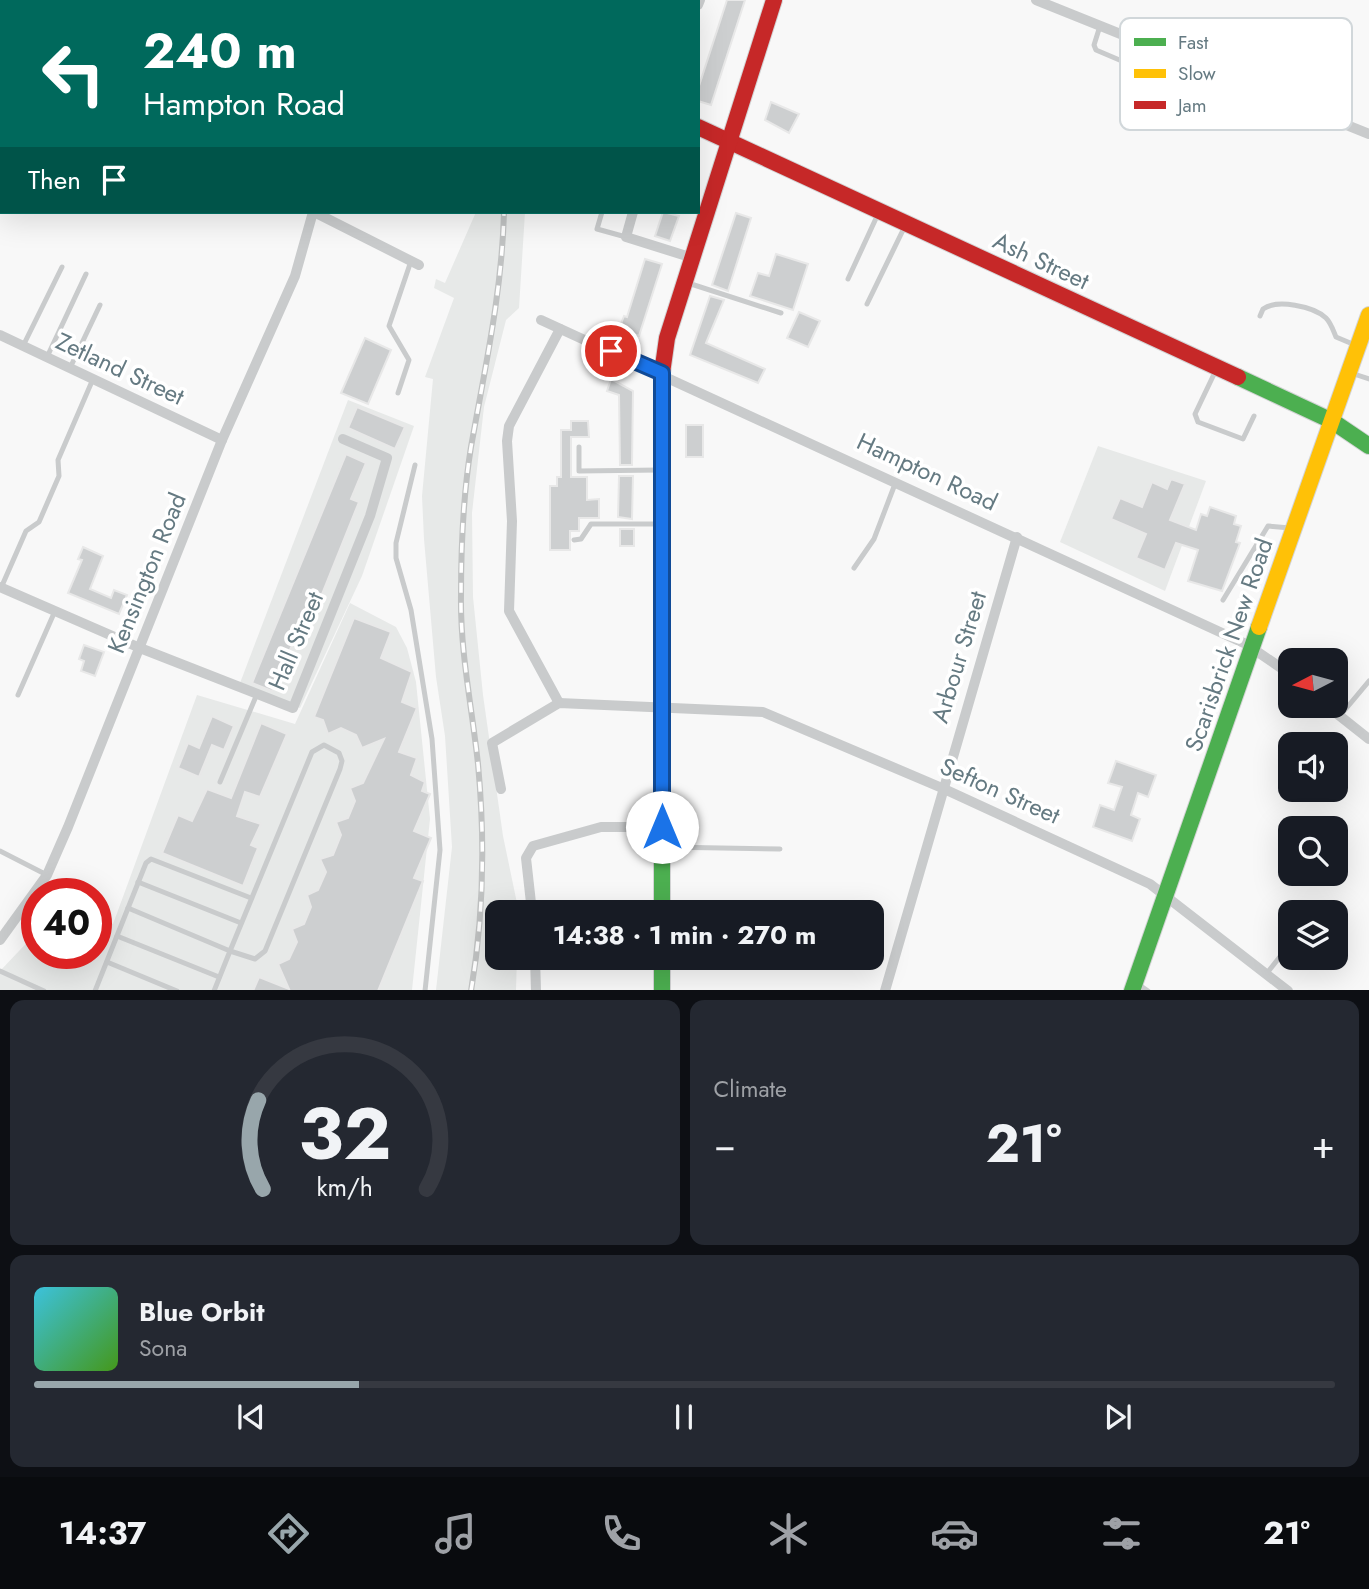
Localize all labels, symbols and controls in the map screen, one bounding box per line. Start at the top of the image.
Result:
text: 240 m [143,16,297,86]
legend [1120,18,1352,130]
icon: left [28,28,119,119]
text: Fast [1178,29,1209,56]
text: Slow [1178,60,1216,87]
text: Hampton Road [143,81,345,127]
text: Jam [1175,92,1207,119]
text: Then [28,161,81,199]
icon: arrive [95,161,133,199]
street label: Ash Street [987,223,1095,298]
pin [581,321,641,381]
street label: Zetland Street [50,323,190,414]
icon: arrive [592,332,630,370]
street label: Hampton Road [851,424,1003,519]
street label: Kensington Road [98,487,195,658]
street label: Scarisbrick New Road [1176,533,1281,756]
street label: Hall Street [259,586,332,696]
street label: Arbour Street [922,586,995,727]
north arrow [1278,648,1348,718]
map controls [1278,648,1348,970]
button: sound [1278,732,1348,802]
street label: Sefton Street [934,748,1066,833]
position arrow [625,790,699,864]
button: search [1278,816,1348,886]
speed limit sign: 40 [21,878,112,969]
button: layers [1278,900,1348,970]
text: 14:38 · 1 min · 270 m [553,916,816,954]
text: Climate [714,1072,787,1106]
text: 32 [298,1081,391,1186]
text: 21° [986,1106,1062,1182]
text: − [714,1117,736,1172]
text: + [1312,1117,1335,1172]
text: km/h [316,1168,373,1204]
text: Blue Orbit [139,1293,264,1331]
text: Sona [139,1331,187,1365]
icon: previous [232,1398,270,1436]
icon: pause [665,1398,703,1436]
icon: next [1099,1398,1137,1436]
icon: directions [264,1509,313,1558]
icon: music [431,1509,480,1558]
icon: phone [597,1509,646,1558]
icon: climate [764,1509,813,1558]
icon: car [930,1509,979,1558]
icon: filters [1097,1509,1146,1558]
text: 14:37 [59,1510,146,1556]
text: 21° [1263,1510,1310,1556]

